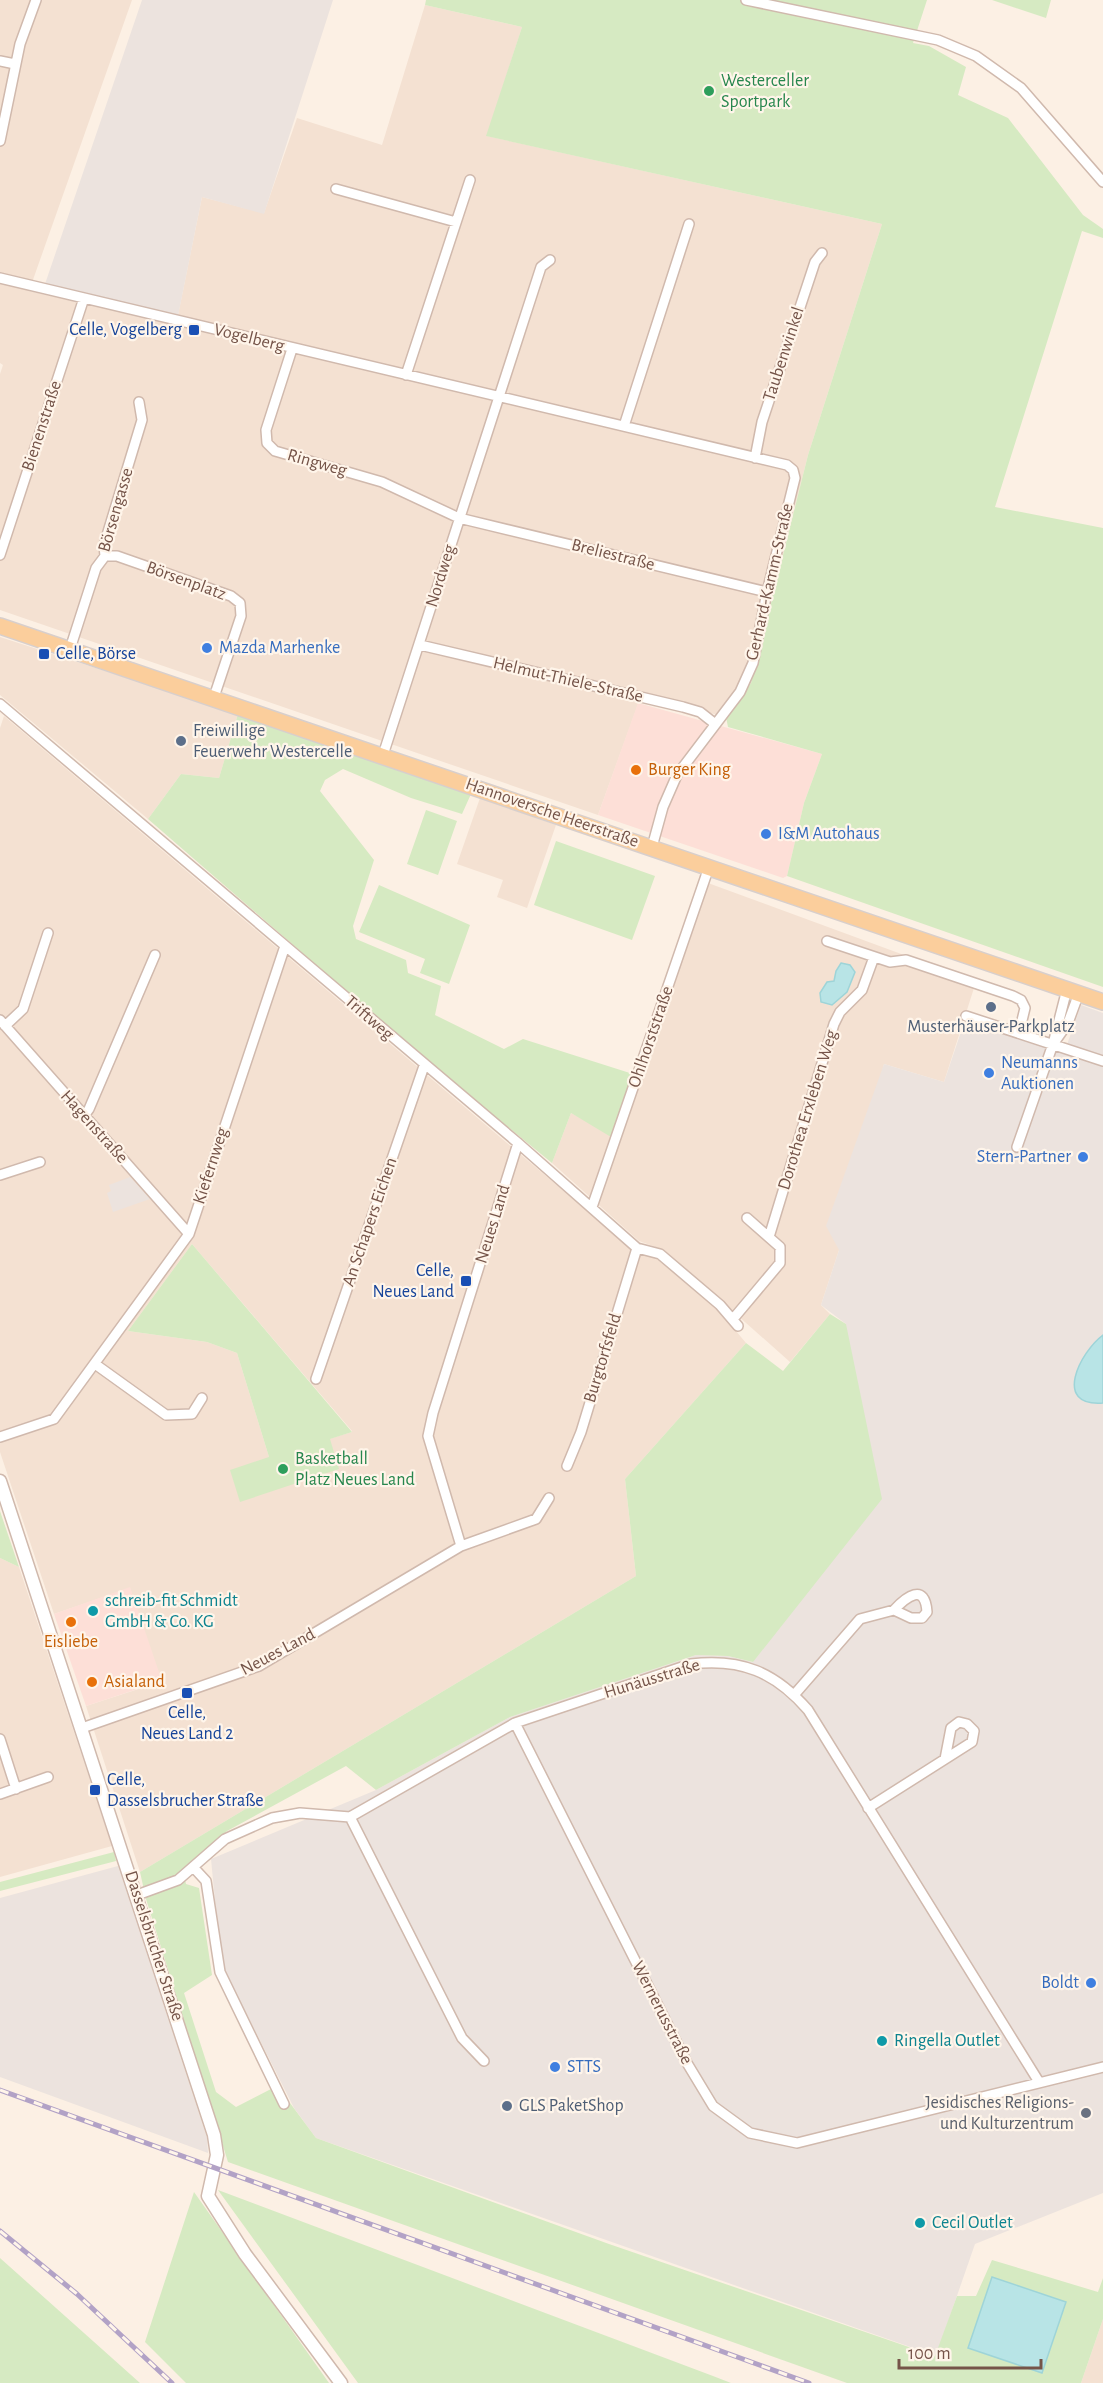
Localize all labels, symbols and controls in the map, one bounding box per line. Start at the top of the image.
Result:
place label: Westerceller Sportpark [721,72,809,111]
marker: Westerceller Sportpark [702,84,716,98]
street label: Taubenwinkel [760,305,808,403]
place label: Celle, Vogelberg [69,321,182,339]
street label: Vogelberg [212,321,286,355]
marker: Celle, Vogelberg [187,323,201,337]
street label: Bienenstraße [19,379,65,473]
street label: Ringweg [285,446,349,480]
street label: Börsengasse [95,466,137,554]
street label: Gerhard-Kamm-Straße [743,502,797,662]
street label: Breliestraße [569,536,657,574]
street label: Nordweg [423,542,459,609]
street label: Börsenplatz [144,558,228,604]
place label: Mazda Marhenke [219,639,340,657]
marker: Mazda Marhenke [200,641,214,655]
place label: Celle, Börse [56,645,136,663]
marker: Celle, Börse [37,647,51,661]
street label: Helmut-Thiele-Straße [491,654,645,706]
place label: Freiwillige Feuerwehr Westercelle [193,722,352,761]
marker: Freiwillige Feuerwehr Westercelle [174,734,188,748]
place label: Burger King [648,761,731,779]
marker: Burger King [629,763,643,777]
street label: Hannoversche Heerstraße [463,775,641,851]
place label: I&M Autohaus [778,825,880,843]
marker: I&M Autohaus [759,827,773,841]
street label: Ohlhorststraße [625,984,677,1090]
street label: Triftweg [341,992,397,1044]
marker: Musterhäuser-Parkplatz [984,1000,998,1014]
place label: Musterhäuser-Parkplatz [907,1018,1075,1036]
street label: Dorothea Erxleben Weg [775,1028,841,1192]
place label: Neumanns Auktionen [1001,1054,1078,1093]
marker: Neumanns Auktionen [982,1066,996,1080]
street label: Hagenstraße [57,1087,131,1167]
street label: Kiefernweg [190,1125,232,1207]
place label: Stern-Partner [977,1148,1071,1166]
marker: Stern-Partner [1076,1150,1090,1164]
street label: An Schapers Eichen [340,1155,400,1289]
street label: Neues Land [472,1182,514,1266]
place label: Celle, Neues Land [372,1262,454,1301]
marker: Celle, Neues Land [459,1274,473,1288]
street label: Burgtorfsfeld [581,1311,625,1405]
place label: Basketball Platz Neues Land [295,1450,415,1489]
marker: Basketball Platz Neues Land [276,1462,290,1476]
place label: schreib-fit Schmidt GmbH & Co. KG [105,1592,238,1631]
marker: schreib-fit Schmidt GmbH & Co. KG [86,1604,100,1618]
marker: Eisliebe [64,1615,78,1629]
street label: Neues Land [238,1625,318,1679]
place label: Eisliebe [44,1633,98,1651]
street label: Hunäusstraße [602,1656,702,1702]
place label: Asialand [104,1673,165,1691]
marker: Asialand [85,1675,99,1689]
marker: Celle, Neues Land 2 [180,1686,194,1700]
place label: Celle, Neues Land 2 [141,1704,233,1743]
place label: Celle, Dasselsbrucher Straße [107,1771,264,1810]
marker: Celle, Dasselsbrucher Straße [88,1783,102,1797]
street label: Dasselsbrucher Straße [121,1869,187,2023]
street label: Wernerusstraße [628,1958,696,2068]
place label: Boldt [1041,1974,1079,1992]
marker: Boldt [1084,1976,1098,1990]
place label: Ringella Outlet [894,2032,1000,2050]
marker: Ringella Outlet [875,2034,889,2048]
place label: STTS [567,2058,601,2076]
marker: STTS [548,2060,562,2074]
place label: Jesidisches Religions- und Kulturzentrum [925,2094,1074,2133]
place label: GLS PaketShop [519,2097,624,2115]
marker: GLS PaketShop [500,2099,514,2113]
marker: Jesidisches Religions- und Kulturzentrum [1079,2106,1093,2120]
place label: Cecil Outlet [932,2214,1013,2232]
marker: Cecil Outlet [913,2216,927,2230]
scale bar [899,2332,1042,2370]
text: 100 m [908,2345,951,2363]

